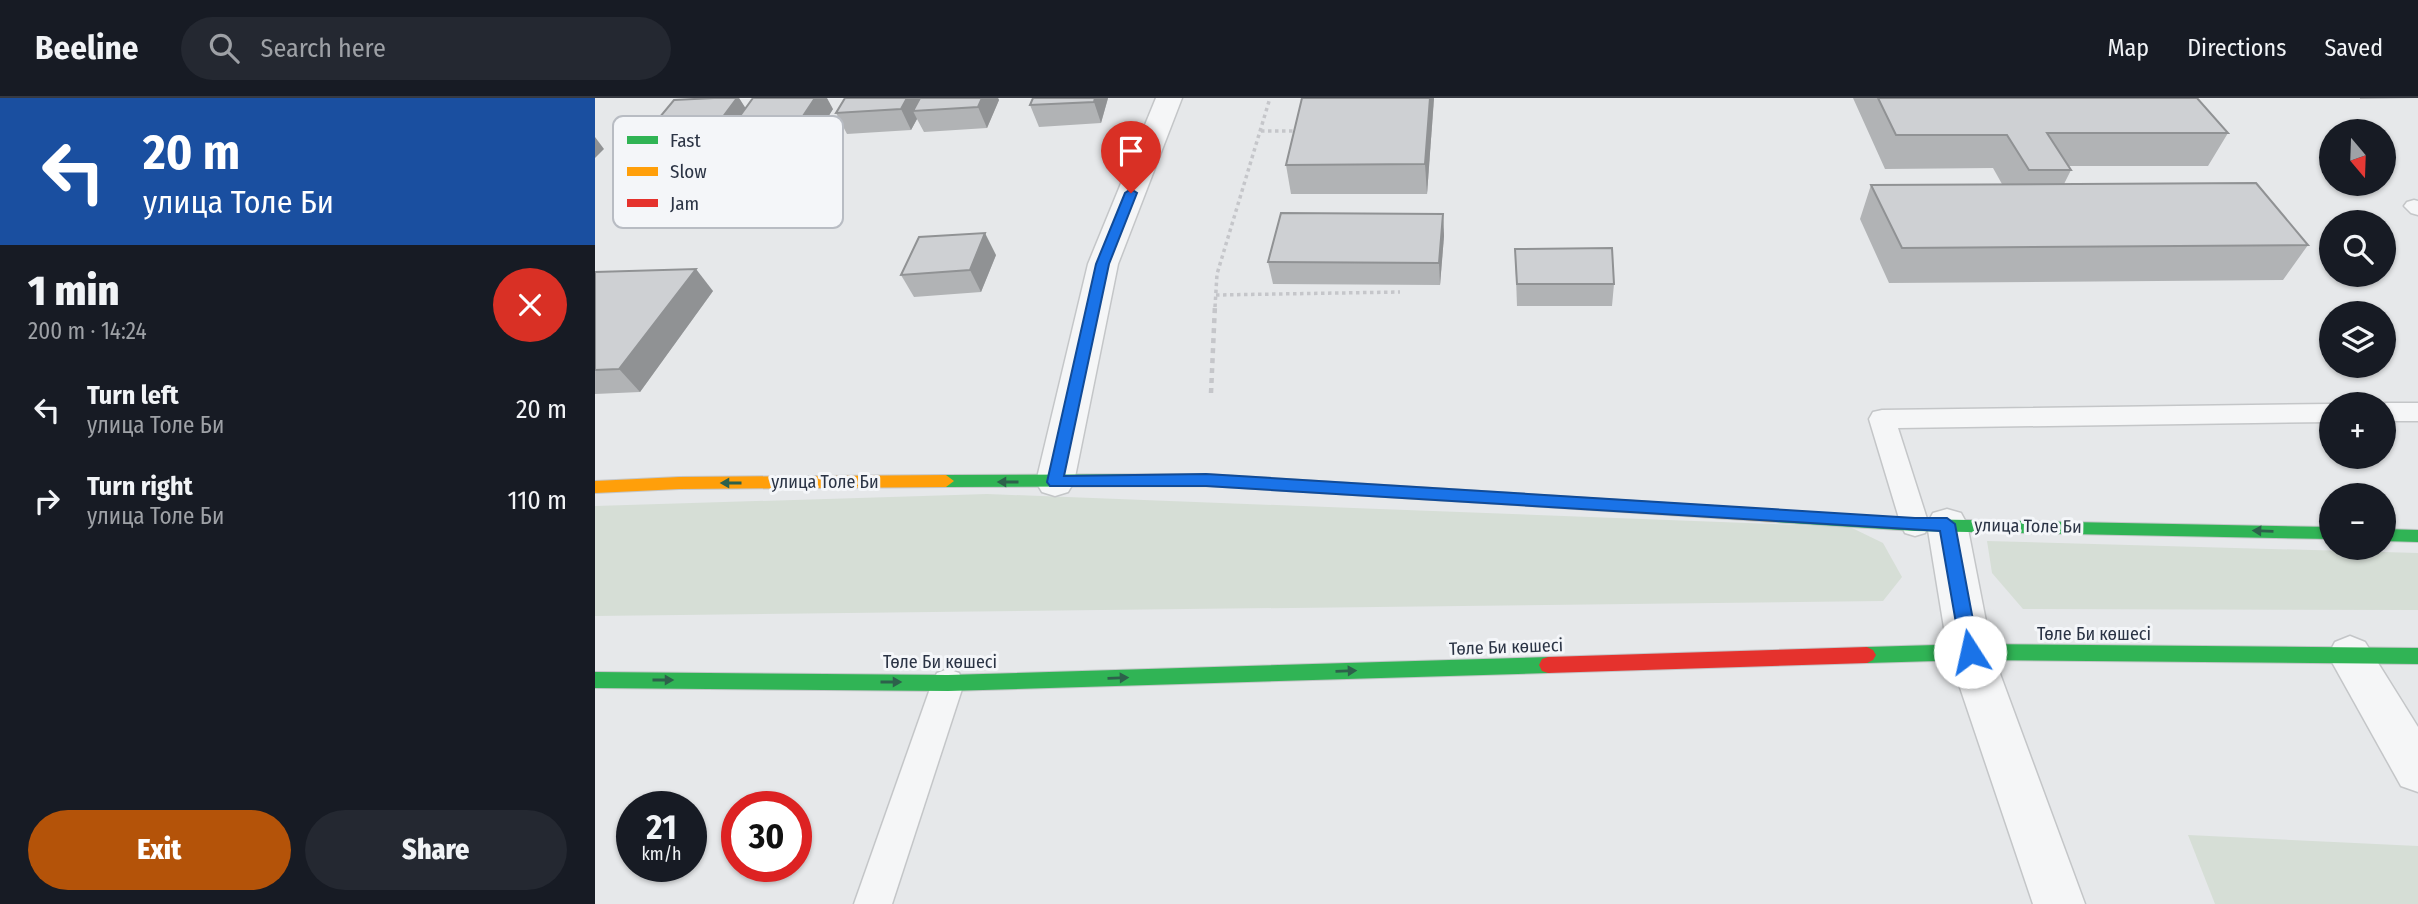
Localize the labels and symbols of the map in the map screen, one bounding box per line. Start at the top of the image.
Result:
legend [613,116,843,228]
north arrow [2319,119,2396,196]
pin [1101,121,1161,193]
text: Fast [670,129,701,152]
text: Slow [670,160,707,183]
text: Jam [670,192,699,215]
street label: улица Толе Би [771,471,879,493]
one-way arrow [997,476,1019,488]
one-way arrow [720,477,742,489]
street label: улица Толе Би [1974,514,2082,538]
one-way arrow [2252,526,2274,537]
position arrow [1933,615,2007,689]
street label: Төле Би көшесі [2037,623,2151,645]
street label: Төле Би көшесі [1449,634,1563,660]
street label: Төле Би көшесі [883,651,997,673]
one-way arrow [1335,665,1357,677]
one-way arrow [1107,672,1129,683]
one-way arrow [652,675,674,686]
one-way arrow [880,676,902,688]
speed limit sign: 30 [721,791,812,882]

